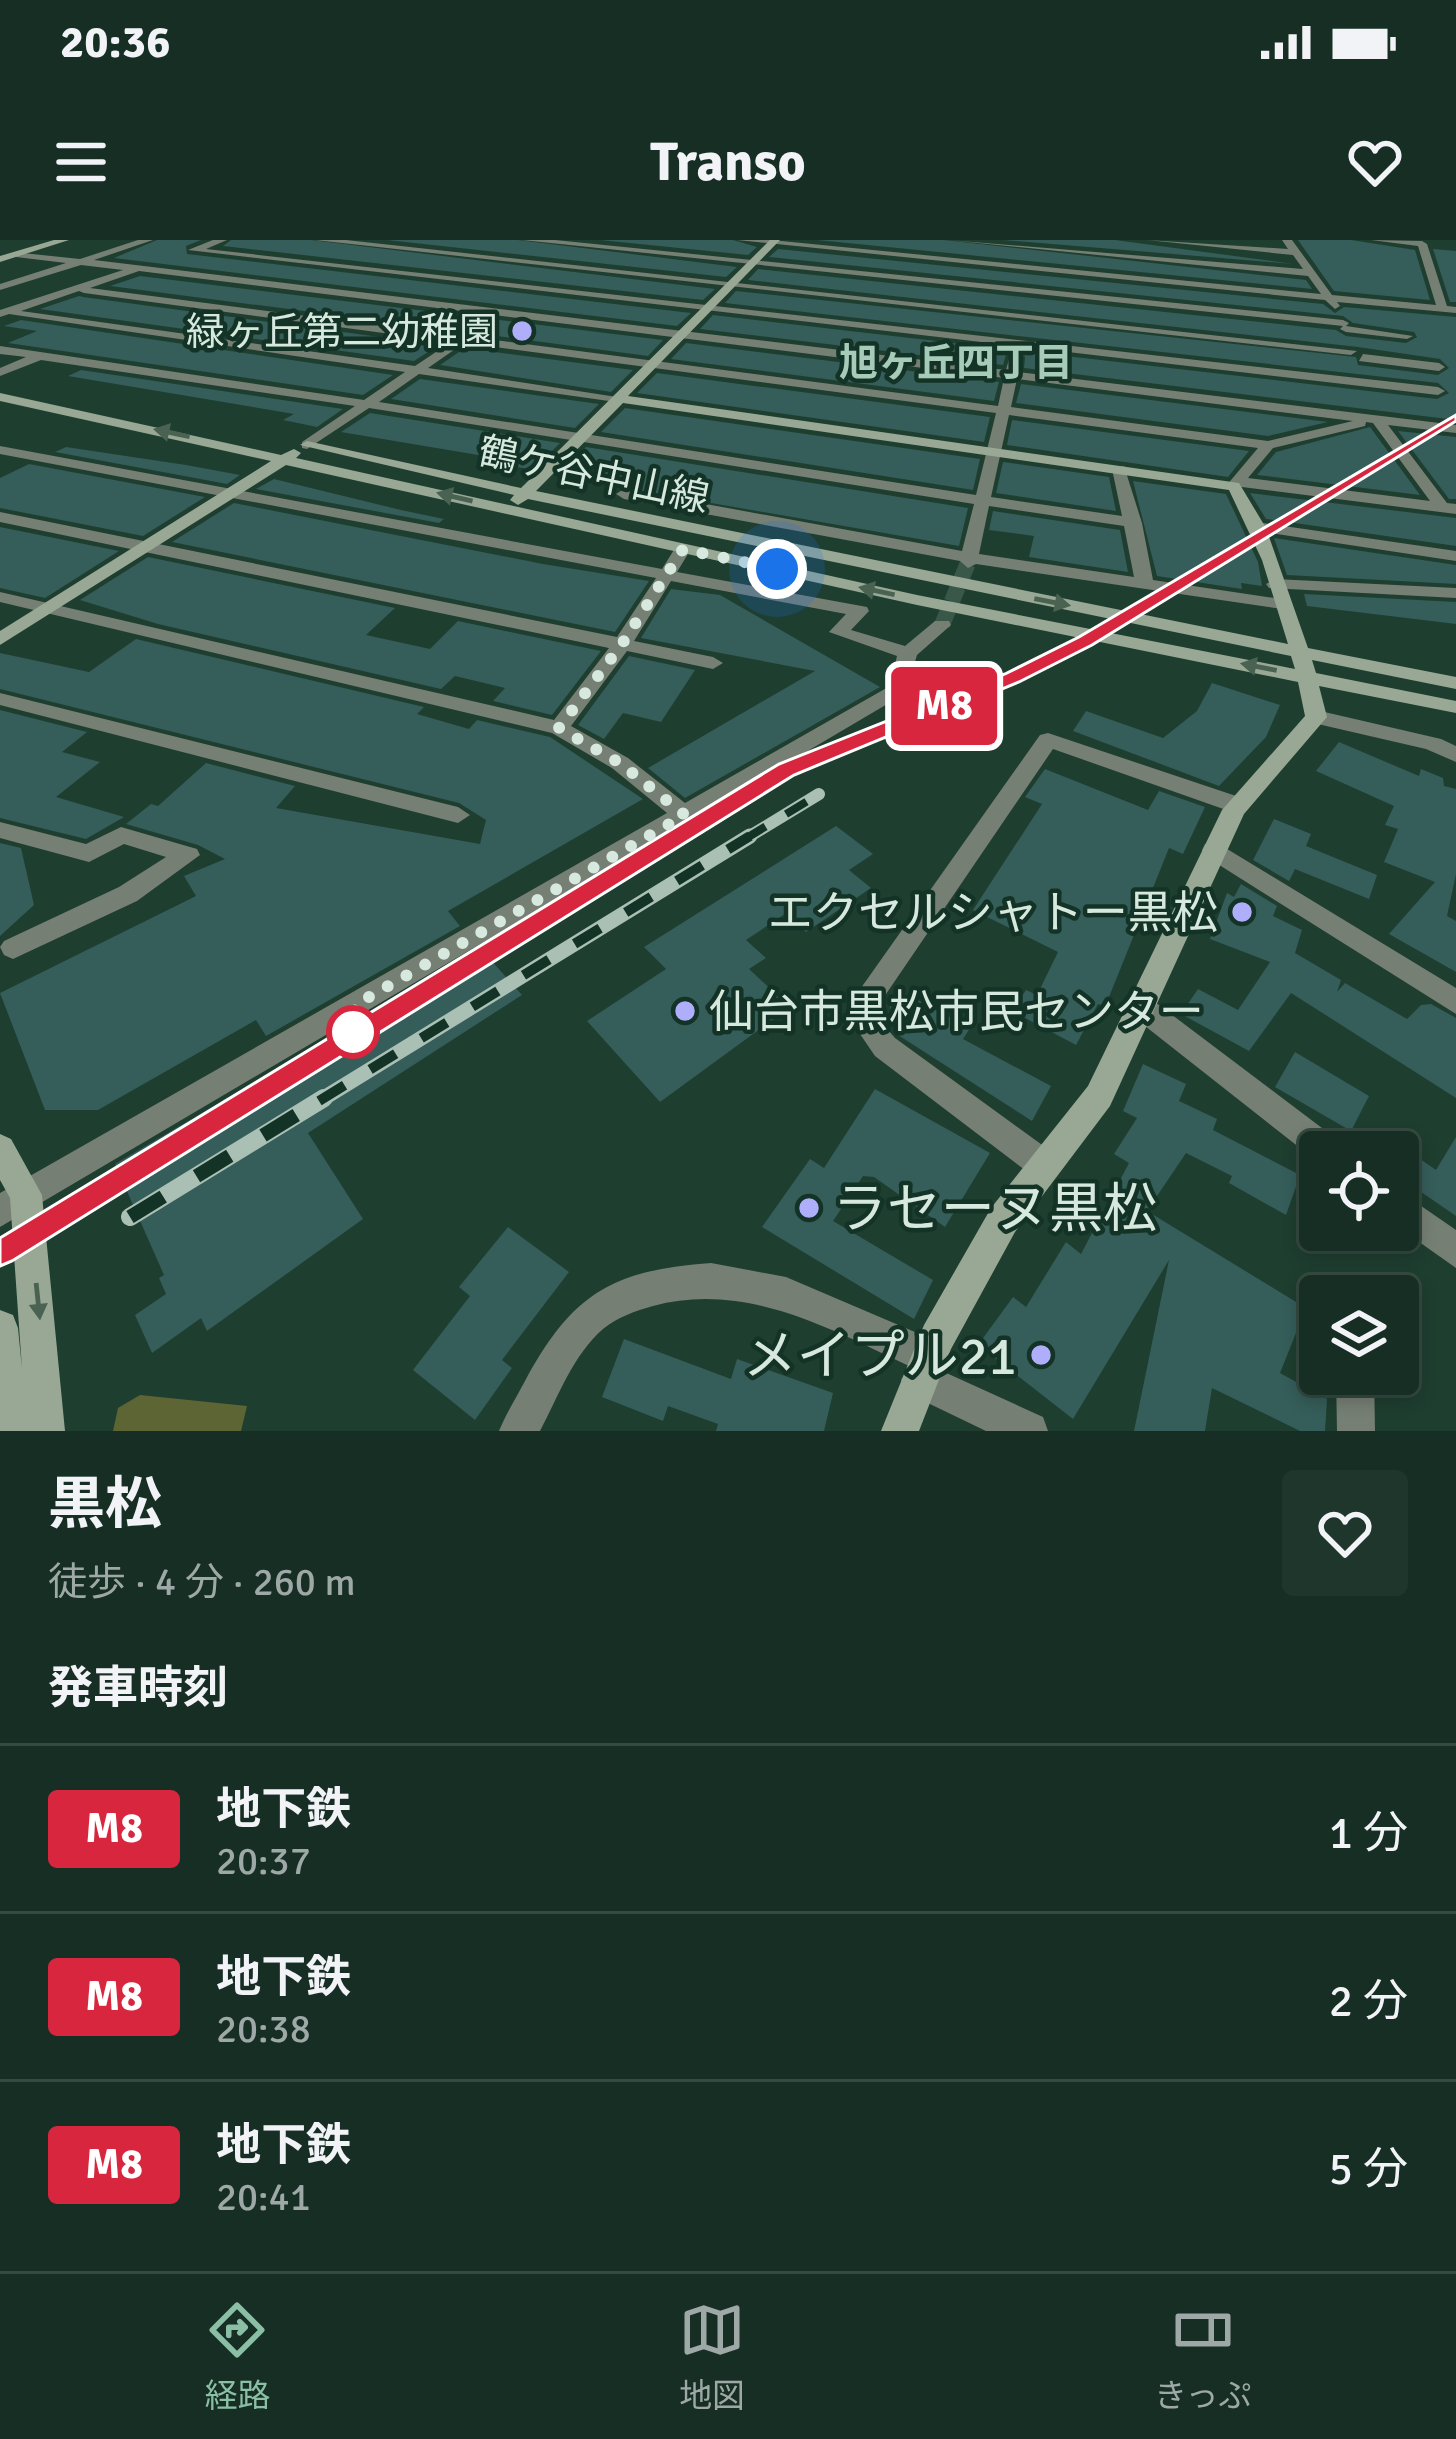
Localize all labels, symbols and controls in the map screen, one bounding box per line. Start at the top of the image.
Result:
text: 20:36 [60,15,170,70]
icon: menu [48,129,114,195]
text: Transo [650,129,806,196]
icon: heart [1342,129,1408,195]
place label: 緑ヶ丘第二幼稚園 [186,308,498,356]
marker: 緑ヶ丘第二幼稚園 [509,318,535,344]
district label: 旭ヶ丘四丁目 [839,339,1073,387]
one-way arrow [153,422,190,441]
street label: 鶴ケ谷中山線 [474,427,713,523]
one-way arrow [435,486,473,505]
your location [747,539,807,599]
one-way arrow [857,580,895,599]
one-way arrow [1033,593,1071,612]
one-way arrow [1240,656,1277,675]
line badge: M8 [890,667,998,745]
text: M8 [915,680,973,731]
place label: エクセルシャトー黒松 [768,886,1218,941]
marker: エクセルシャトー黒松 [1229,899,1255,925]
place label: 仙台市黒松市民センター [709,985,1204,1040]
marker: 仙台市黒松市民センター [672,998,698,1024]
unlabelled marker [328,1007,378,1057]
map controls [1299,1131,1419,1395]
button: locate [1299,1131,1419,1251]
place label: ラセーヌ黒松 [833,1176,1157,1243]
marker: ラセーヌ黒松 [796,1195,822,1221]
button: layers [1299,1275,1419,1395]
one-way arrow [29,1283,48,1320]
place label: メイプル21 [743,1323,1017,1390]
marker: メイプル21 [1028,1342,1054,1368]
text: 黒松 [48,1469,162,1540]
button: heart [1282,1470,1408,1596]
text: 徒歩 · 4 分 · 260 m [48,1558,356,1606]
text: 発車時刻 [48,1661,228,1716]
text: 地下鉄 [216,1782,351,1837]
text: M8 [85,1803,143,1854]
text: 1 分 [1329,1806,1408,1861]
text: 20:37 [216,1837,311,1885]
text: 地下鉄 [216,1950,351,2005]
text: M8 [85,1971,143,2022]
text: 2 分 [1329,1974,1408,2029]
text: 20:38 [216,2005,311,2053]
text: 地下鉄 [216,2118,351,2173]
text: M8 [85,2139,143,2190]
text: 5 分 [1329,2142,1408,2197]
text: 20:41 [216,2173,311,2221]
tab: 経路 [204,2297,270,2417]
tab: 地図 [679,2297,745,2417]
tab: きっぷ [1154,2297,1252,2417]

